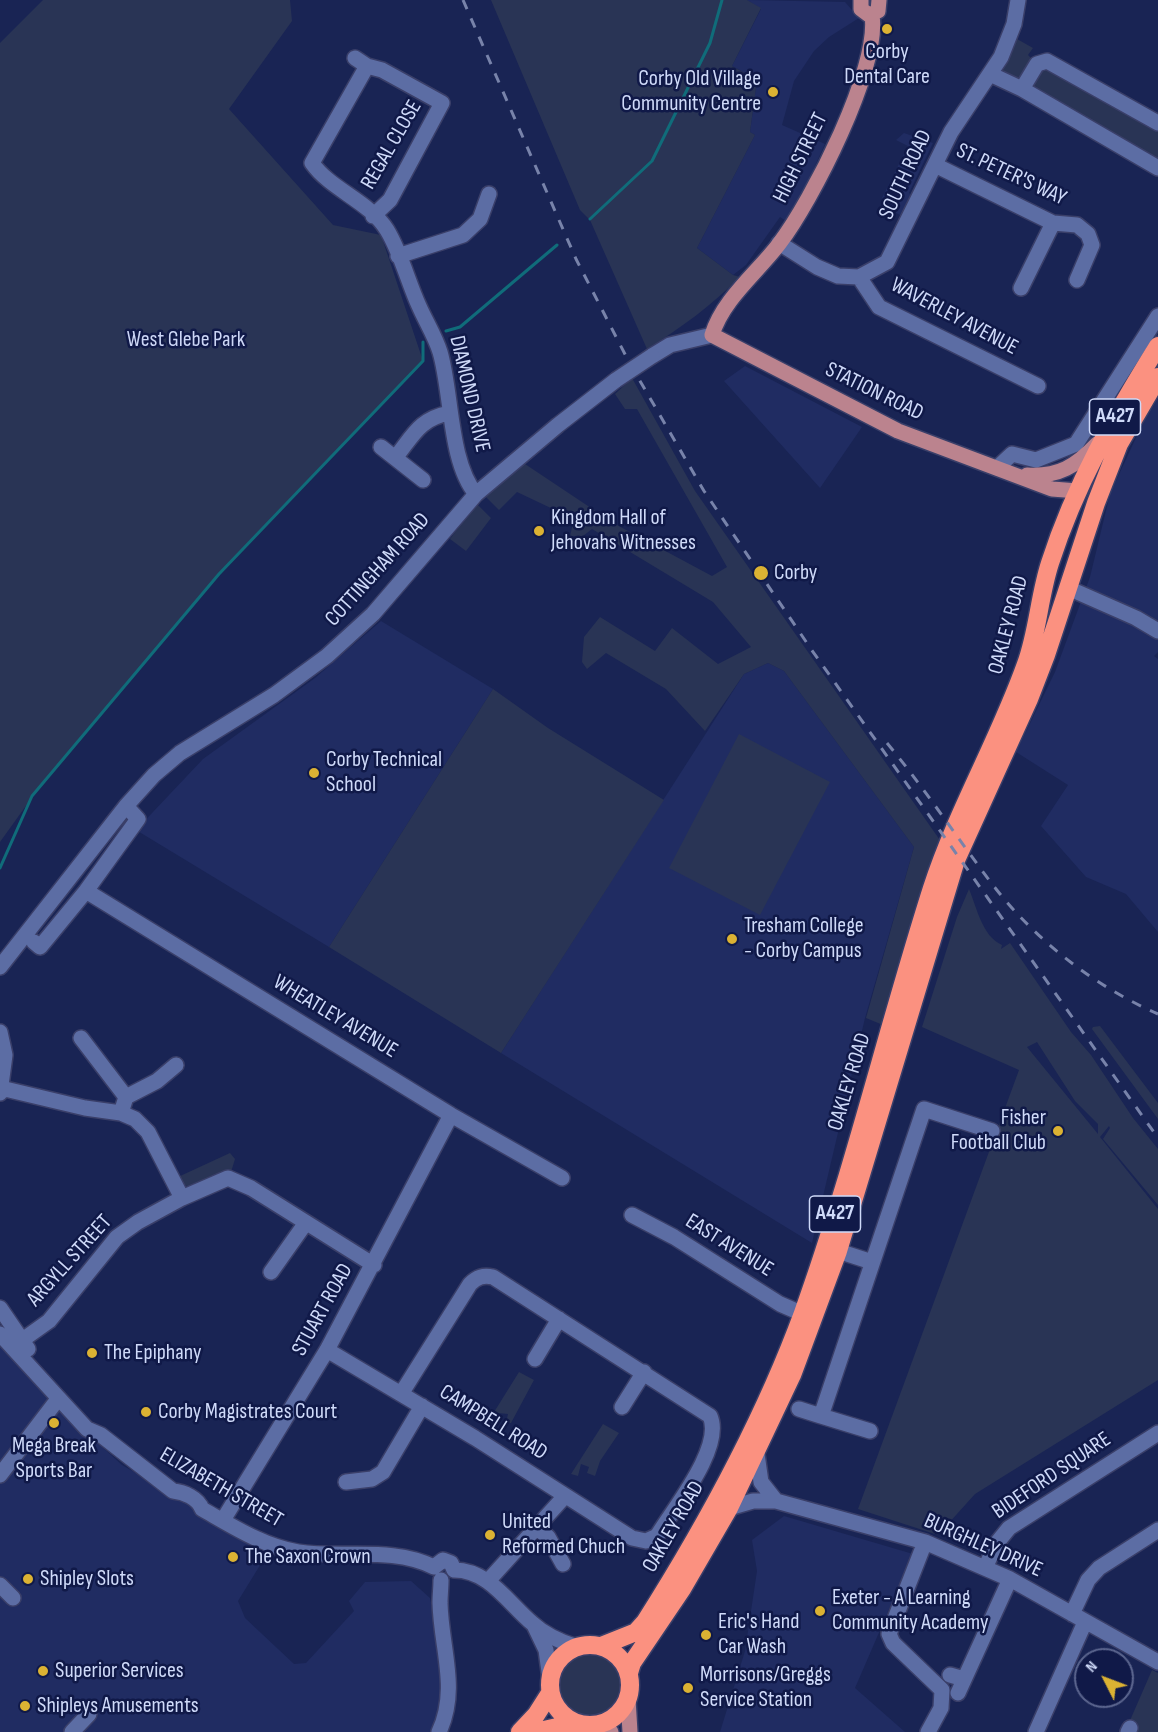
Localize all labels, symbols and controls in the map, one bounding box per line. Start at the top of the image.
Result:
marker: Corby Dental Care [880,22,894,36]
place label: Corby Dental Care [844,39,930,90]
place label: Corby Old Village Community Centre [621,66,761,118]
marker: Corby Old Village Community Centre [766,85,780,99]
street label: REGAL CLOSE [356,96,428,194]
street label: HIGH STREET [768,109,834,207]
street label: SOUTH ROAD [874,126,938,224]
street label: ST. PETER'S WAY [952,138,1070,212]
street label: WAVERLEY AVENUE [886,272,1022,362]
park label: West Glebe Park [127,327,245,353]
street label: DIAMOND DRIVE [443,333,495,455]
street label: STATION ROAD [821,357,927,427]
road number: A427 [1090,399,1140,435]
place label: Kingdom Hall of Jehovahs Witnesses [551,505,696,556]
street label: COTTINGHAM ROAD [320,508,436,632]
marker: Kingdom Hall of Jehovahs Witnesses [532,524,546,538]
place label: Corby [774,560,817,586]
marker: Corby [752,564,770,582]
street label: OAKLEY ROAD [983,573,1035,677]
place label: Corby Technical School [326,747,442,798]
marker: Corby Technical School [307,766,321,780]
place label: Tresham College - Corby Campus [744,913,864,964]
marker: Tresham College - Corby Campus [725,932,739,946]
street label: WHEATLEY AVENUE [268,969,402,1065]
street label: OAKLEY ROAD [823,1030,877,1134]
place label: Fisher Football Club [951,1105,1046,1156]
marker: Fisher Football Club [1051,1124,1065,1138]
road number: A427 [810,1196,860,1232]
street label: EAST AVENUE [680,1209,778,1283]
street label: ARGYLL STREET [22,1210,118,1312]
street label: STUART ROAD [287,1259,359,1361]
place label: The Epiphany [104,1340,202,1366]
marker: The Epiphany [85,1346,99,1360]
street label: CAMPBELL ROAD [434,1379,552,1467]
place label: Corby Magistrates Court [158,1399,337,1425]
marker: Corby Magistrates Court [139,1405,153,1419]
marker: Mega Break Sports Bar [47,1416,61,1430]
street label: BIDEFORD SQUARE [988,1427,1116,1525]
place label: Mega Break Sports Bar [12,1433,96,1484]
street label: ELIZABETH STREET [155,1442,287,1534]
street label: OAKLEY ROAD [637,1477,711,1577]
street label: BURGHLEY DRIVE [920,1508,1046,1584]
place label: United Reformed Chuch [502,1509,625,1560]
marker: United Reformed Chuch [483,1528,497,1542]
place label: The Saxon Crown [245,1544,371,1570]
marker: The Saxon Crown [226,1550,240,1564]
place label: Shipley Slots [40,1566,134,1592]
marker: Shipley Slots [21,1572,35,1586]
place label: Exeter - A Learning Community Academy [832,1585,989,1636]
marker: Exeter - A Learning Community Academy [813,1604,827,1618]
place label: Eric's Hand Car Wash [718,1609,799,1660]
marker: Eric's Hand Car Wash [699,1628,713,1642]
north arrow [1074,1648,1134,1708]
text: N [1082,1657,1102,1676]
place label: Superior Services [55,1658,184,1684]
place label: Morrisons/Greggs Service Station [700,1662,831,1714]
marker: Superior Services [36,1664,50,1678]
marker: Morrisons/Greggs Service Station [681,1681,695,1695]
place label: Shipleys Amusements [37,1693,199,1719]
marker: Shipleys Amusements [18,1699,32,1713]

